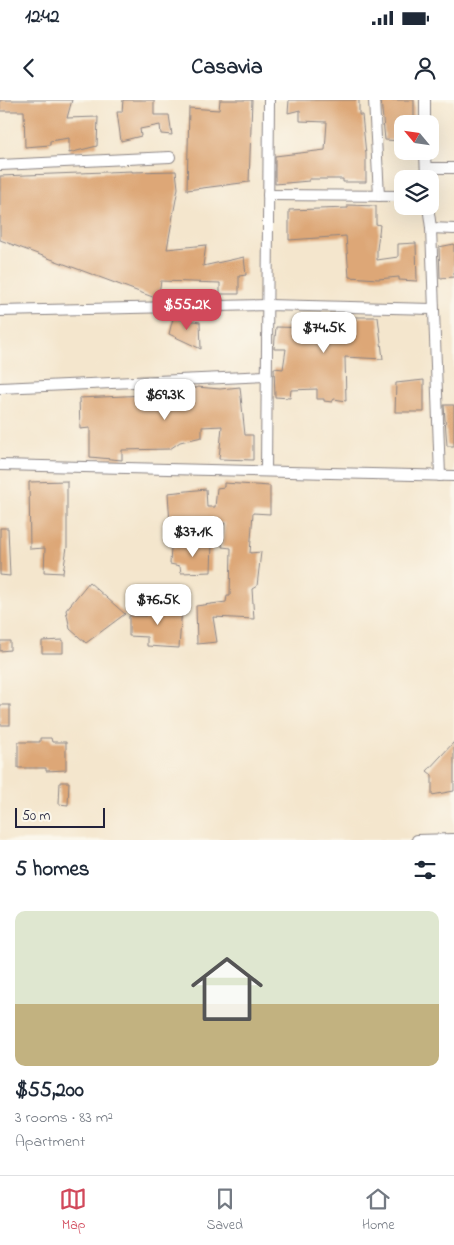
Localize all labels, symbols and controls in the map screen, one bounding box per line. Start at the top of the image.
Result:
text: 12:42 [25,4,59,31]
text: Casavia [191,52,263,84]
icon: back [15,54,43,82]
icon: person [411,54,439,82]
north arrow [394,115,439,160]
map controls [394,115,439,215]
button: layers [394,170,439,215]
pin: $55.2K [146,288,228,331]
text: $55.2K [164,293,210,317]
pin: $74.5K [283,312,365,354]
text: $74.5K [302,316,346,340]
pin: $69.3K [124,378,206,421]
text: $69.3K [145,383,185,407]
pin: $37.1K [152,516,234,558]
text: $37.1K [174,520,213,544]
pin: $76.5K [117,584,199,626]
text: $76.5K [136,588,180,612]
scale bar [15,805,105,828]
text: 50 m [22,806,50,827]
text: 5 homes [15,855,90,885]
icon: filters [411,856,439,884]
icon: home [182,944,272,1034]
text: $55,200 [15,1076,84,1106]
text: 3 rooms · 83 m² [15,1106,113,1130]
text: Apartment [15,1130,85,1154]
tab: Map [59,1185,87,1236]
tab: Saved [206,1185,243,1236]
tab: Home [362,1185,395,1236]

